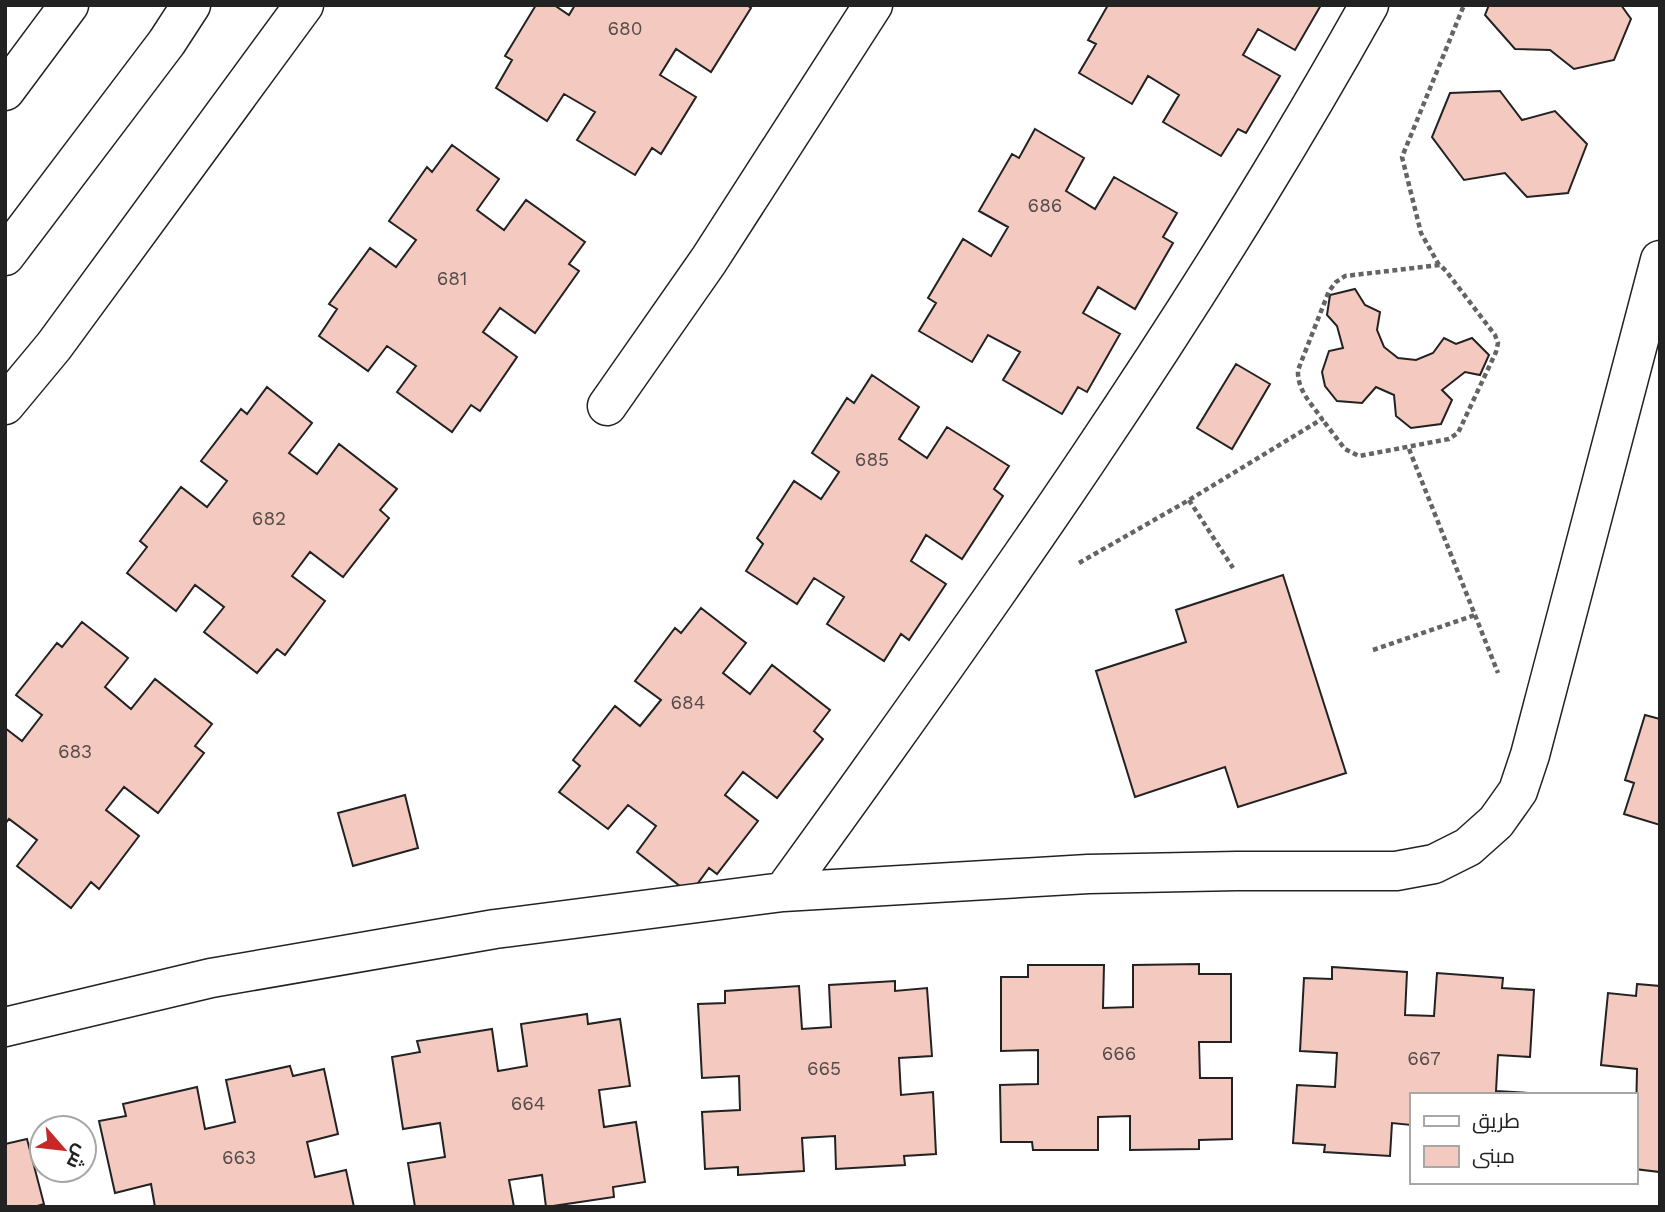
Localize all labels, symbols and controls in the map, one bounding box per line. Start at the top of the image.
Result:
house number: 680 [607,17,643,40]
house number: 686 [1028,194,1062,217]
house number: 681 [437,267,467,290]
house number: 685 [855,448,889,471]
house number: 682 [252,507,286,530]
house number: 684 [671,691,705,714]
house number: 683 [58,740,92,763]
house number: 666 [1102,1042,1136,1065]
house number: 667 [1407,1047,1441,1070]
house number: 665 [807,1057,841,1080]
house number: 664 [511,1092,545,1115]
legend [1410,1093,1637,1184]
text: طريق [1472,1108,1520,1134]
north arrow [28,1114,98,1184]
text: ش [62,1141,93,1173]
text: مبنى [1472,1143,1515,1169]
house number: 663 [222,1146,256,1169]

